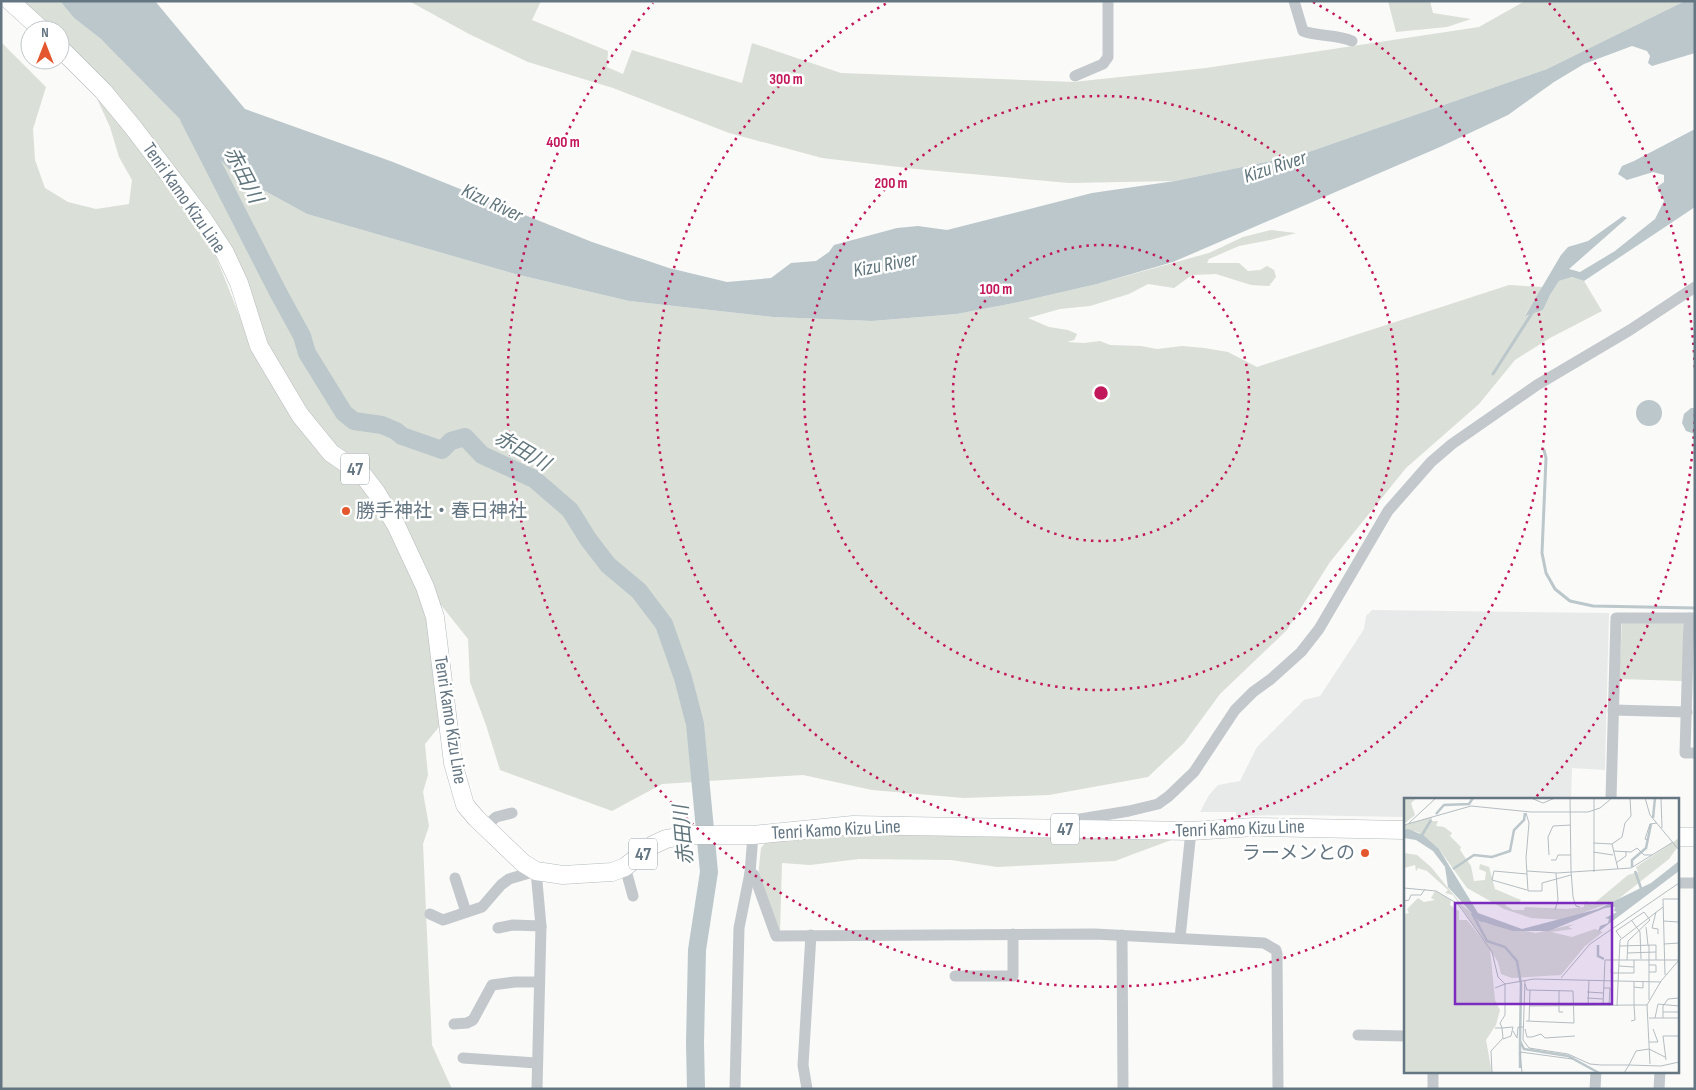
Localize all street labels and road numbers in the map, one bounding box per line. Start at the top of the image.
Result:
street label: Tenri Kamo Kizu Line [137,138,231,258]
road number: 47 [341,454,369,484]
street label: Tenri Kamo Kizu Line [429,654,471,786]
road number: 47 [1051,814,1079,844]
street label: Tenri Kamo Kizu Line [771,815,901,845]
street label: Tenri Kamo Kizu Line [1175,815,1305,843]
road number: 47 [629,839,657,870]

